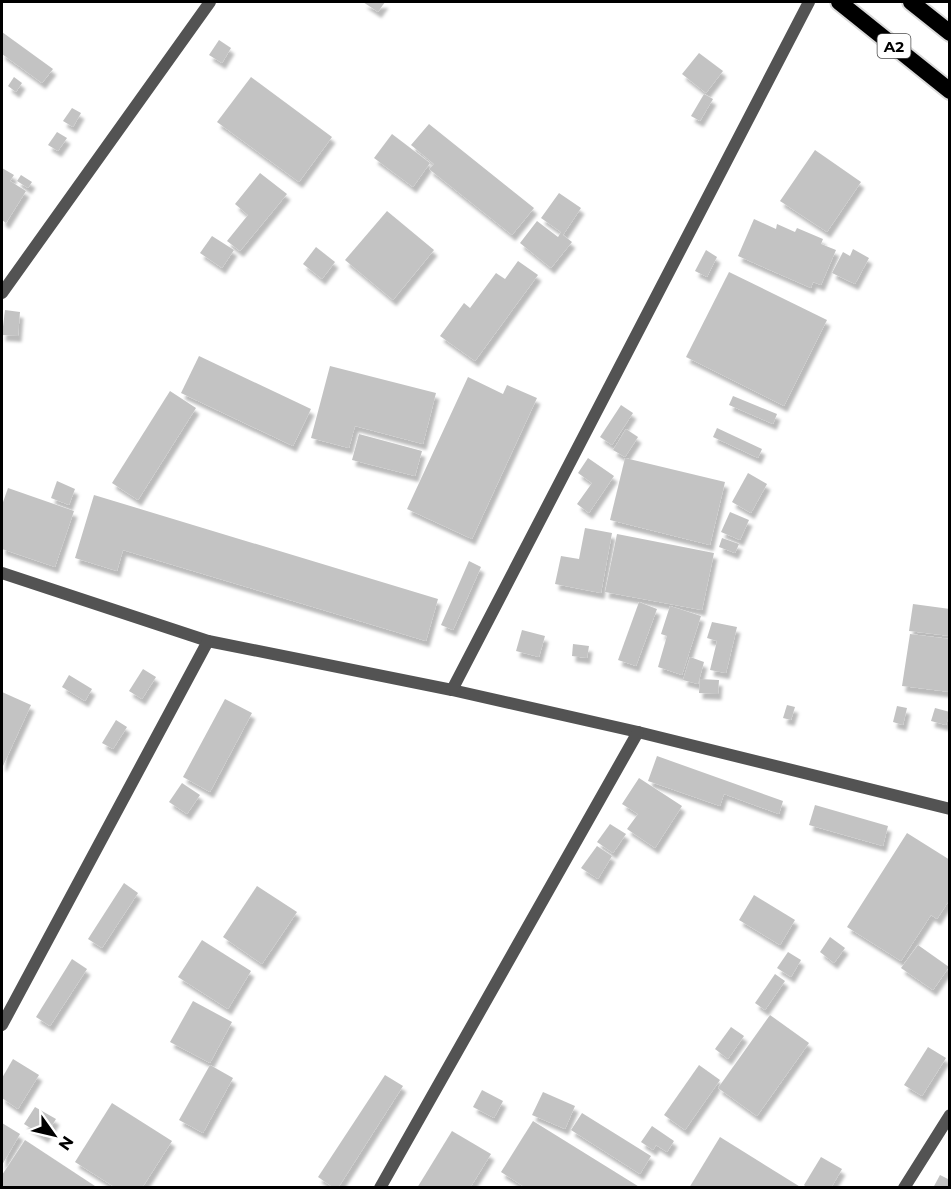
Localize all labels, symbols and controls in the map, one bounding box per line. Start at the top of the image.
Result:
road number: A2 [878,34,910,58]
north arrow [24,1105,84,1165]
text: N [55,1132,78,1154]

